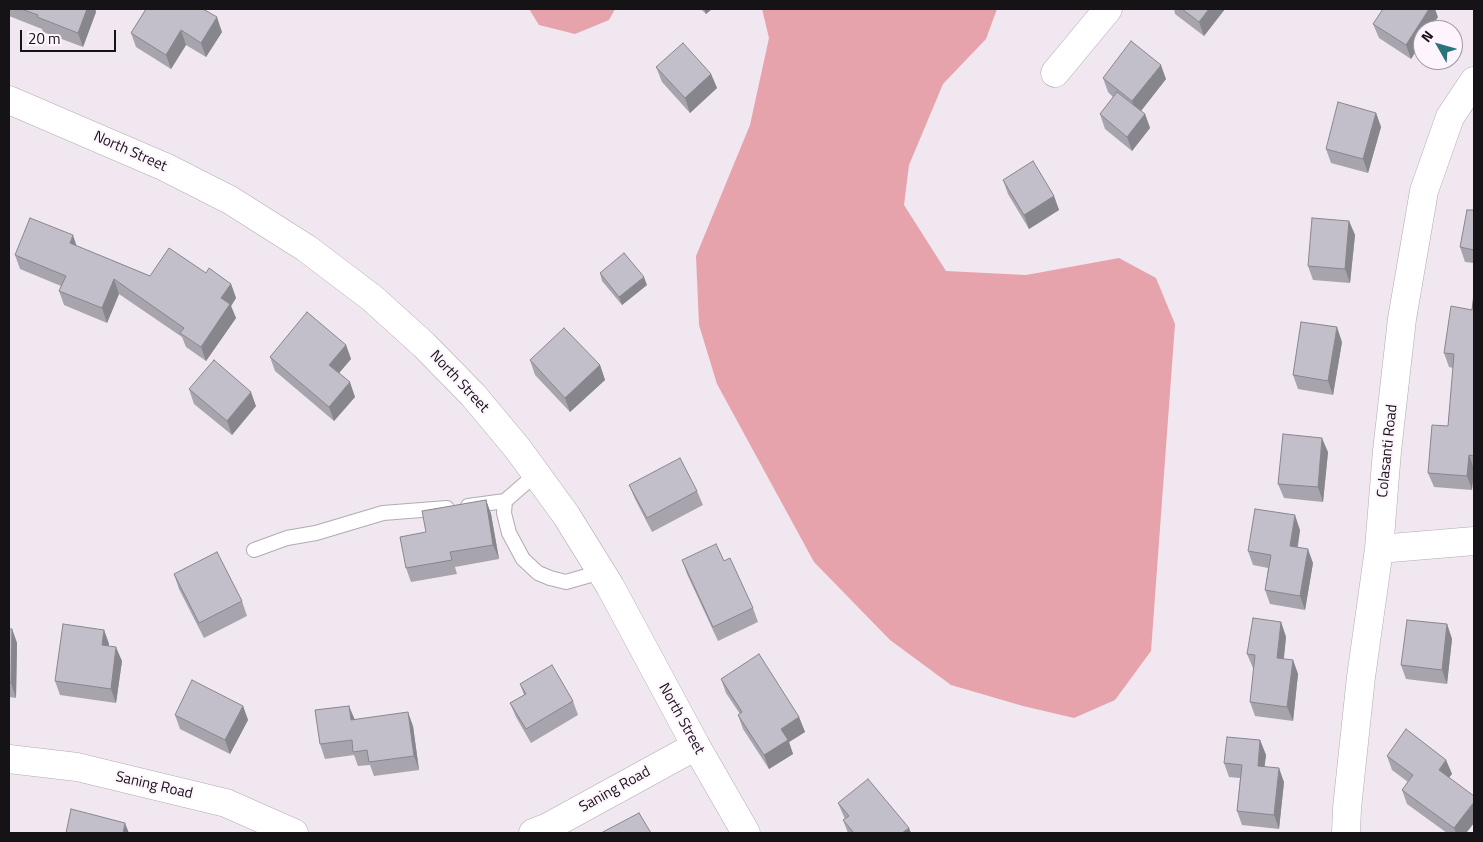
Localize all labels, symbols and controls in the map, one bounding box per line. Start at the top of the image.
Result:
scale bar [22,20,119,52]
north arrow [1413,20,1463,70]
text: N [1415,26,1438,46]
text: 20 m [28,27,61,50]
street label: North Street [90,128,170,176]
street label: North Street [426,347,492,417]
street label: Colasanti Road [1374,403,1402,499]
street label: North Street [654,680,708,758]
street label: Saning Road [576,763,654,817]
street label: Saning Road [114,768,194,804]

